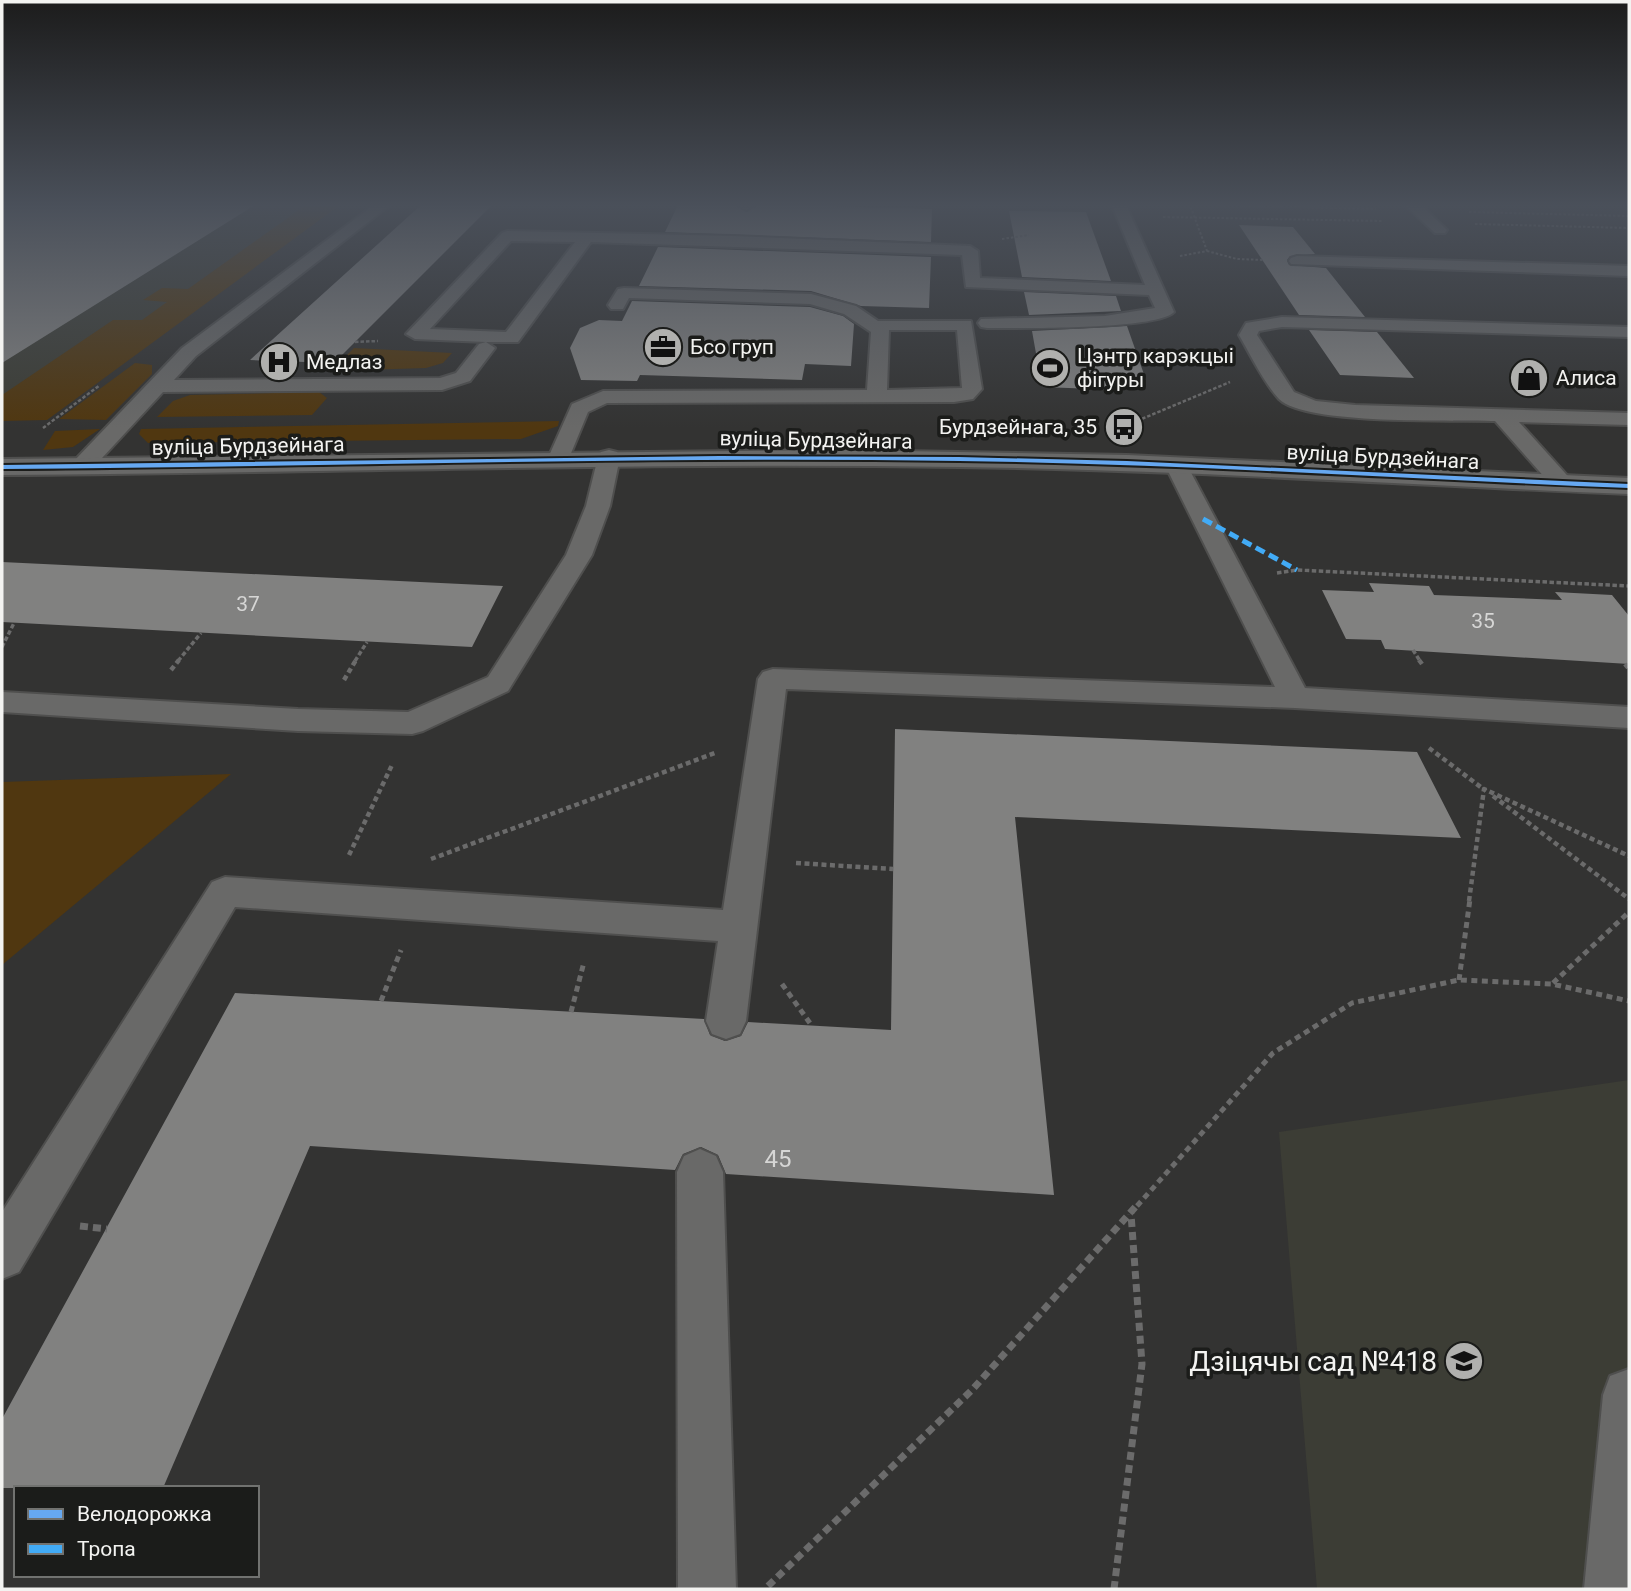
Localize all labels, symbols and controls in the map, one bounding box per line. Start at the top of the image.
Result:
office icon: Бсо груп [642,326,684,368]
place label: Бсо груп [690,335,774,359]
hospital icon: Медлаз [258,341,300,383]
place label: Цэнтр карэкцыі фігуры [1077,344,1234,392]
sports icon: Цэнтр карэкцыі фігуры [1029,347,1071,389]
place label: Медлаз [306,350,382,374]
shop icon: Алиса [1508,357,1550,399]
place label: Алиса [1556,366,1617,390]
bus stop icon: Бурдзейнага, 35 [1103,406,1145,448]
place label: Бурдзейнага, 35 [939,415,1097,439]
street label: вуліца Бурдзейнага [719,426,913,454]
street label: вуліца Бурдзейнага [151,432,345,460]
street label: вуліца Бурдзейнага [1286,440,1480,474]
house number: 37 [236,592,260,616]
house number: 35 [1471,609,1495,633]
house number: 45 [765,1145,791,1173]
school or university icon: Дзіцячы сад №418 [1443,1340,1485,1382]
place label: Дзіцячы сад №418 [1189,1345,1437,1378]
legend [14,1486,259,1577]
text: Велодорожка [77,1502,212,1526]
text: Тропа [77,1537,136,1561]

